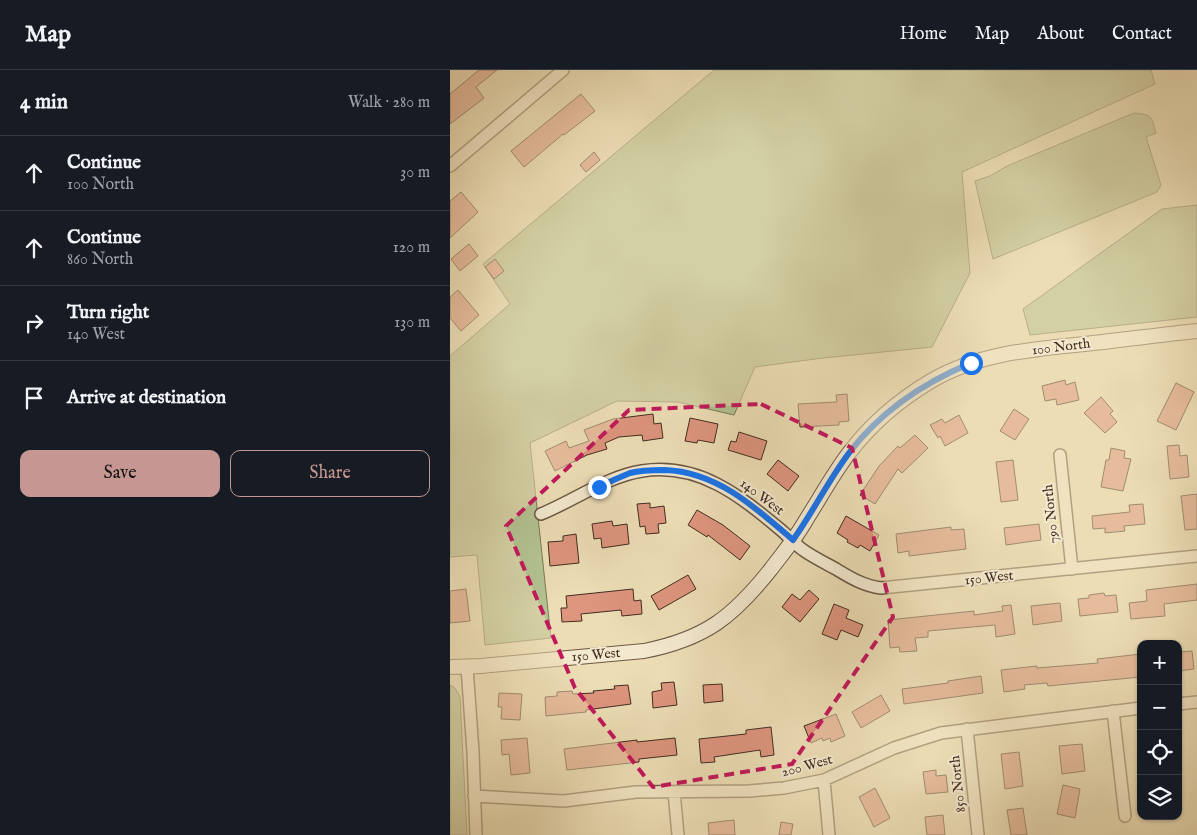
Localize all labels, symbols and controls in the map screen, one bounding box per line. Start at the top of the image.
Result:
text: Map [25,19,71,50]
text: Home [900,23,947,46]
text: Map [975,23,1009,46]
text: About [1037,23,1084,46]
text: Contact [1112,23,1172,46]
text: 4 min [20,89,68,116]
text: Walk · 280 m [348,93,430,113]
text: Continue [67,151,141,175]
icon: ahead [20,159,48,187]
text: 30 m [400,163,430,183]
text: 100 North [67,175,134,195]
text: Continue [67,226,141,250]
icon: ahead [20,234,48,262]
text: 120 m [393,238,430,258]
text: 860 North [67,250,133,270]
text: Turn right [67,301,149,325]
icon: right [20,309,48,337]
text: 130 m [394,313,430,333]
text: 140 West [67,325,125,345]
street label: 100 North [1031,334,1092,360]
route start [960,352,983,375]
icon: arrive [20,384,48,412]
text: Arrive at destination [67,386,226,410]
button: Save [20,450,220,497]
button: Share [230,450,430,497]
street label: 140 West [736,475,788,520]
route end [588,476,611,499]
street label: 790 North [1039,483,1063,544]
street label: 150 West [964,566,1014,590]
map controls [1137,640,1182,820]
button: + [1137,640,1182,685]
street label: 150 West [571,644,621,666]
button: − [1137,685,1182,730]
button: locate [1137,730,1182,775]
street label: 200 West [779,751,835,781]
street label: 850 North [946,754,970,813]
button: layers [1137,775,1182,820]

